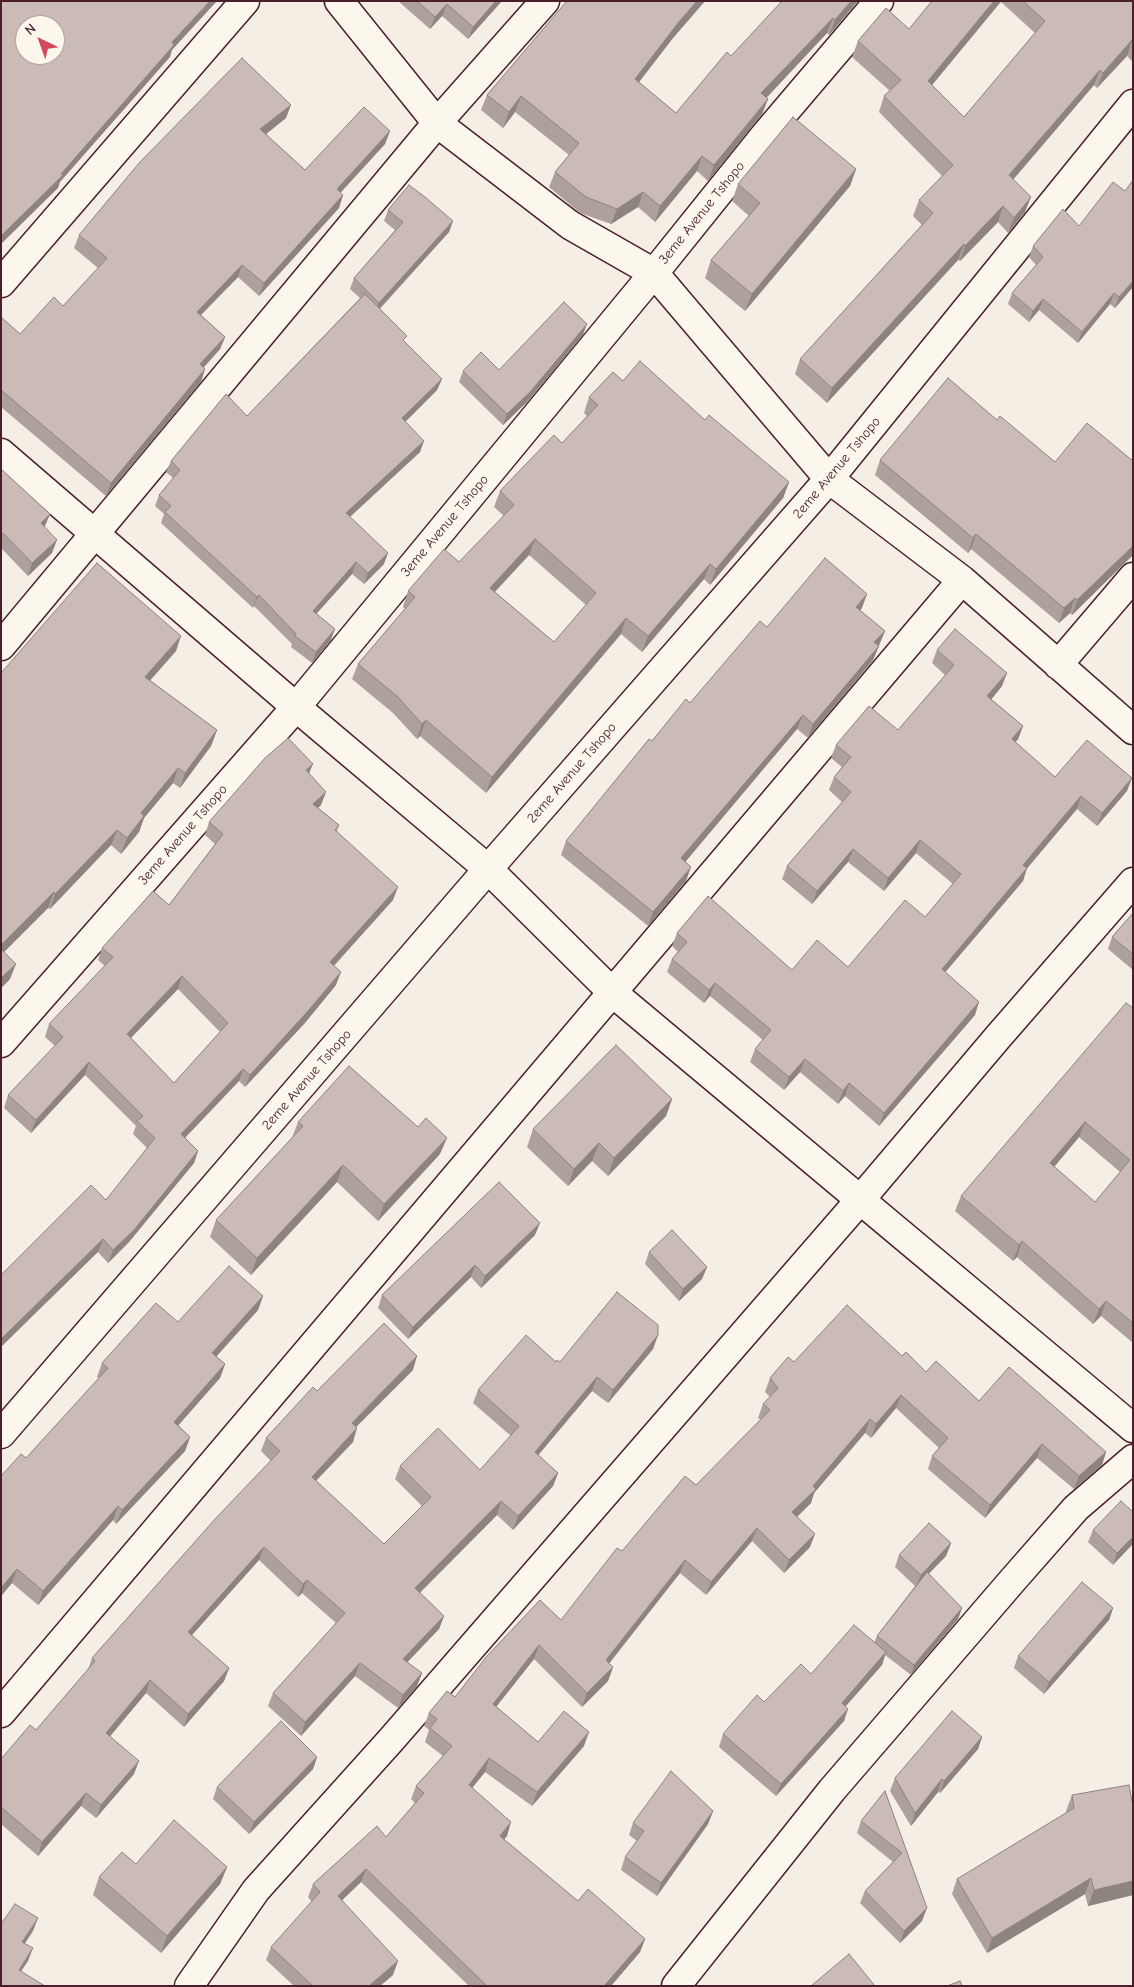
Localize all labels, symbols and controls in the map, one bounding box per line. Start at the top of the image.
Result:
north arrow [15,15,65,65]
text: N [21,20,39,39]
street label: 3eme Avenue Tshopo [655,158,749,268]
street label: 2eme Avenue Tshopo [789,414,885,522]
street label: 3eme Avenue Tshopo [398,472,492,580]
street label: 2eme Avenue Tshopo [524,719,620,827]
street label: 3eme Avenue Tshopo [135,781,231,889]
street label: 2eme Avenue Tshopo [259,1026,355,1134]

